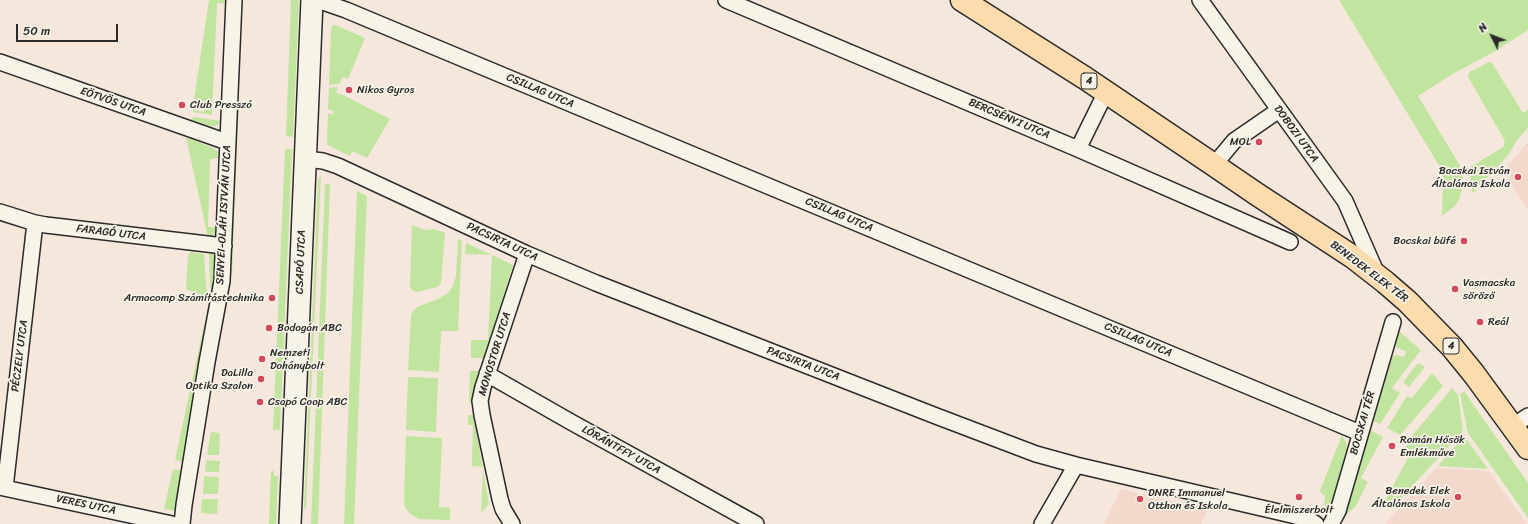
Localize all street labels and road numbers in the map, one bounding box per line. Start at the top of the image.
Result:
street label: CSILLAG UTCA [504,71,576,111]
road number: 4 [1081,73,1097,89]
street label: EÖTVÖS UTCA [78,85,148,119]
street label: BERCSÉNYI UTCA [967,96,1051,142]
street label: DOBOZI UTCA [1271,103,1321,165]
street label: SENYEI-OLÁH ISTVÁN UTCA [214,145,234,285]
street label: CSILLAG UTCA [803,195,875,235]
street label: PACSIRTA UTCA [464,220,540,264]
street label: FARAGÓ UTCA [76,222,146,244]
street label: CSAPÓ UTCA [293,230,309,294]
street label: BENEDEK ELEK TÉR [1327,238,1411,306]
street label: MONOSTOR UTCA [476,311,514,397]
street label: PÉCZELY UTCA [9,319,31,393]
street label: CSILLAG UTCA [1102,320,1174,360]
road number: 4 [1443,338,1459,354]
street label: PACSIRTA UTCA [765,344,841,384]
street label: BOCSKAI TÉR [1348,390,1378,456]
street label: LÓRÁNTFFY UTCA [579,423,663,477]
street label: VERES UTCA [55,492,117,518]

